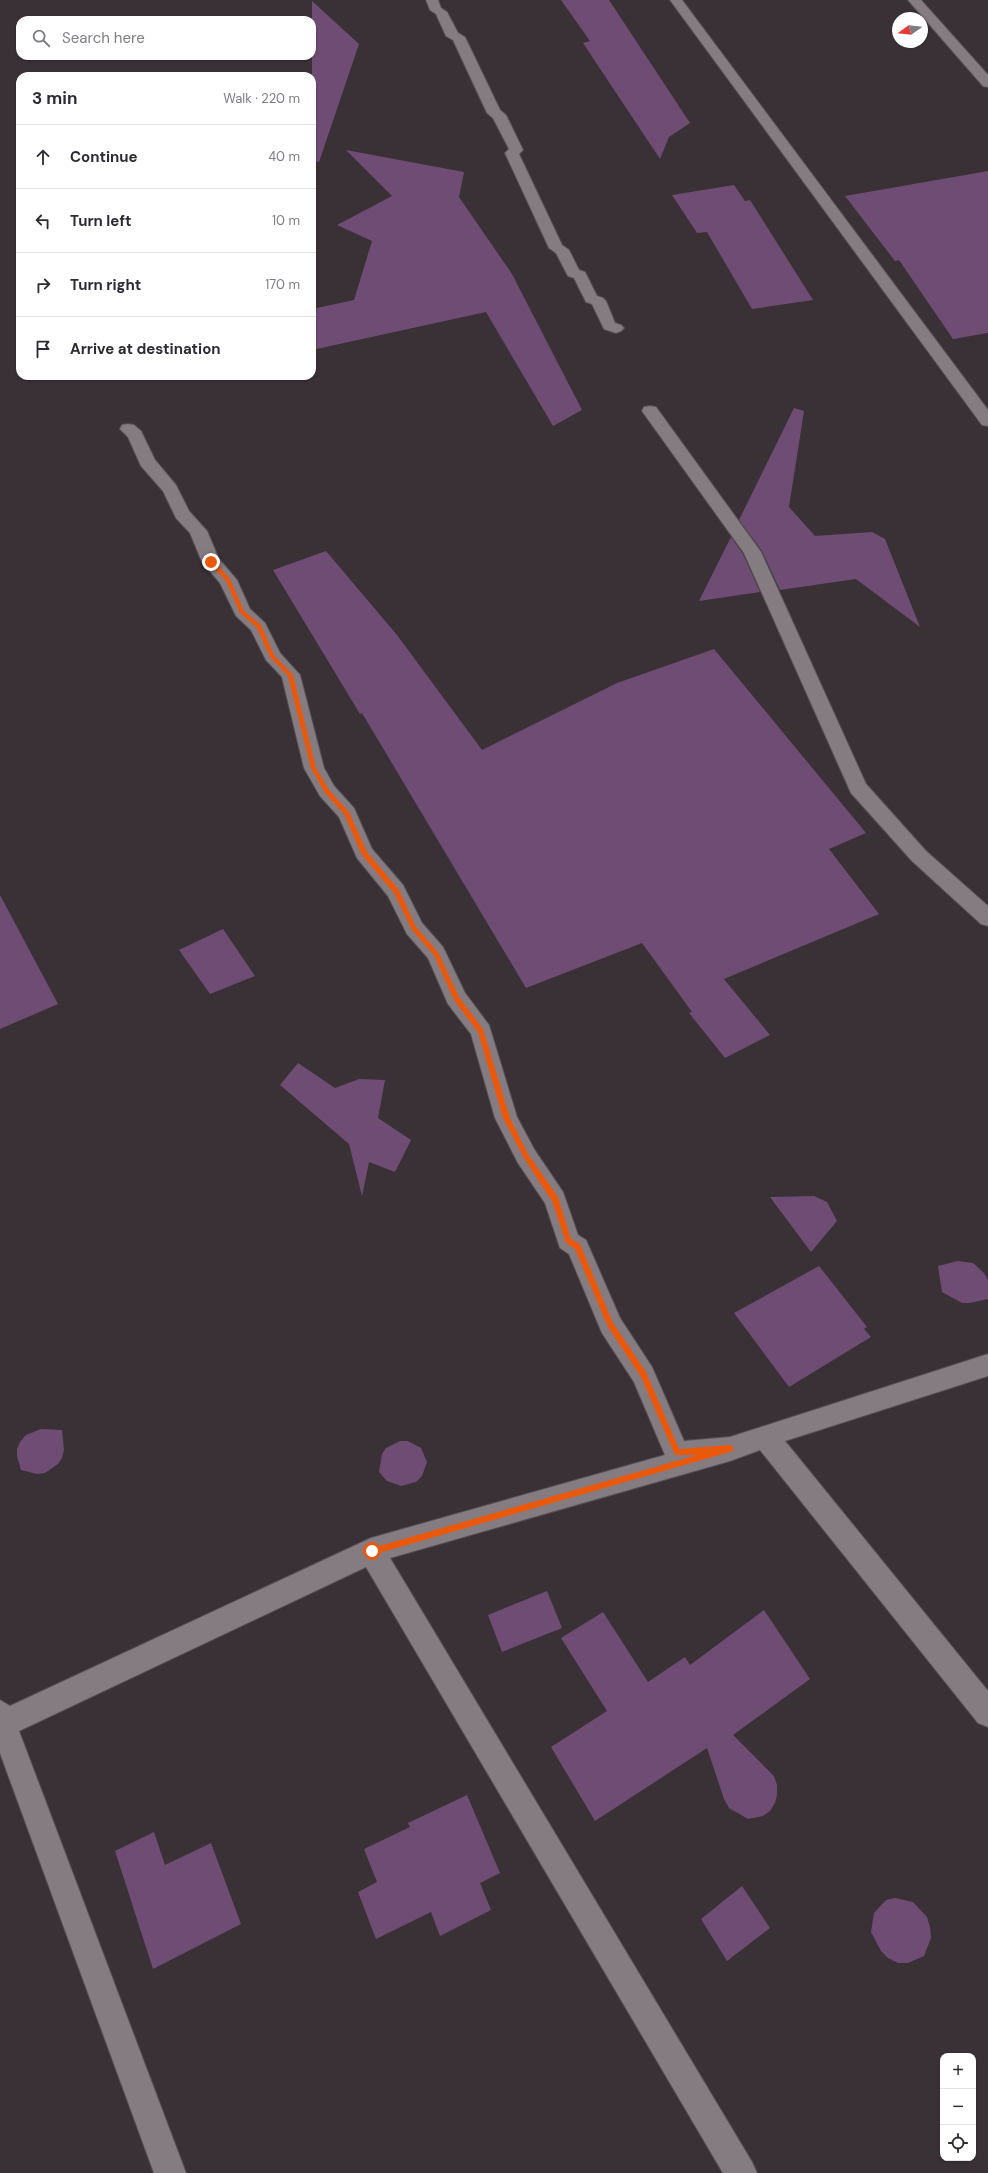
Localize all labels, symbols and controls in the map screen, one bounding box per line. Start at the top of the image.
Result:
north arrow [892,12,928,48]
search box [16,16,316,60]
icon: search [30,27,52,49]
text: Search here [62,28,145,48]
text: 3 min [32,87,77,109]
text: Walk · 220 m [223,90,300,107]
icon: ahead [32,146,54,168]
text: Continue [70,147,138,167]
text: 40 m [268,148,300,165]
icon: left [32,210,54,232]
text: Turn left [70,211,131,231]
text: 10 m [272,212,300,229]
icon: right [32,274,54,296]
text: Turn right [70,275,141,295]
text: 170 m [265,276,300,293]
icon: arrive [32,338,54,360]
text: Arrive at destination [70,339,221,359]
route end [202,553,220,571]
route start [363,1542,381,1560]
map controls [940,2053,976,2161]
button: + [940,2053,976,2089]
button: − [940,2089,976,2125]
button: locate [940,2125,976,2161]

